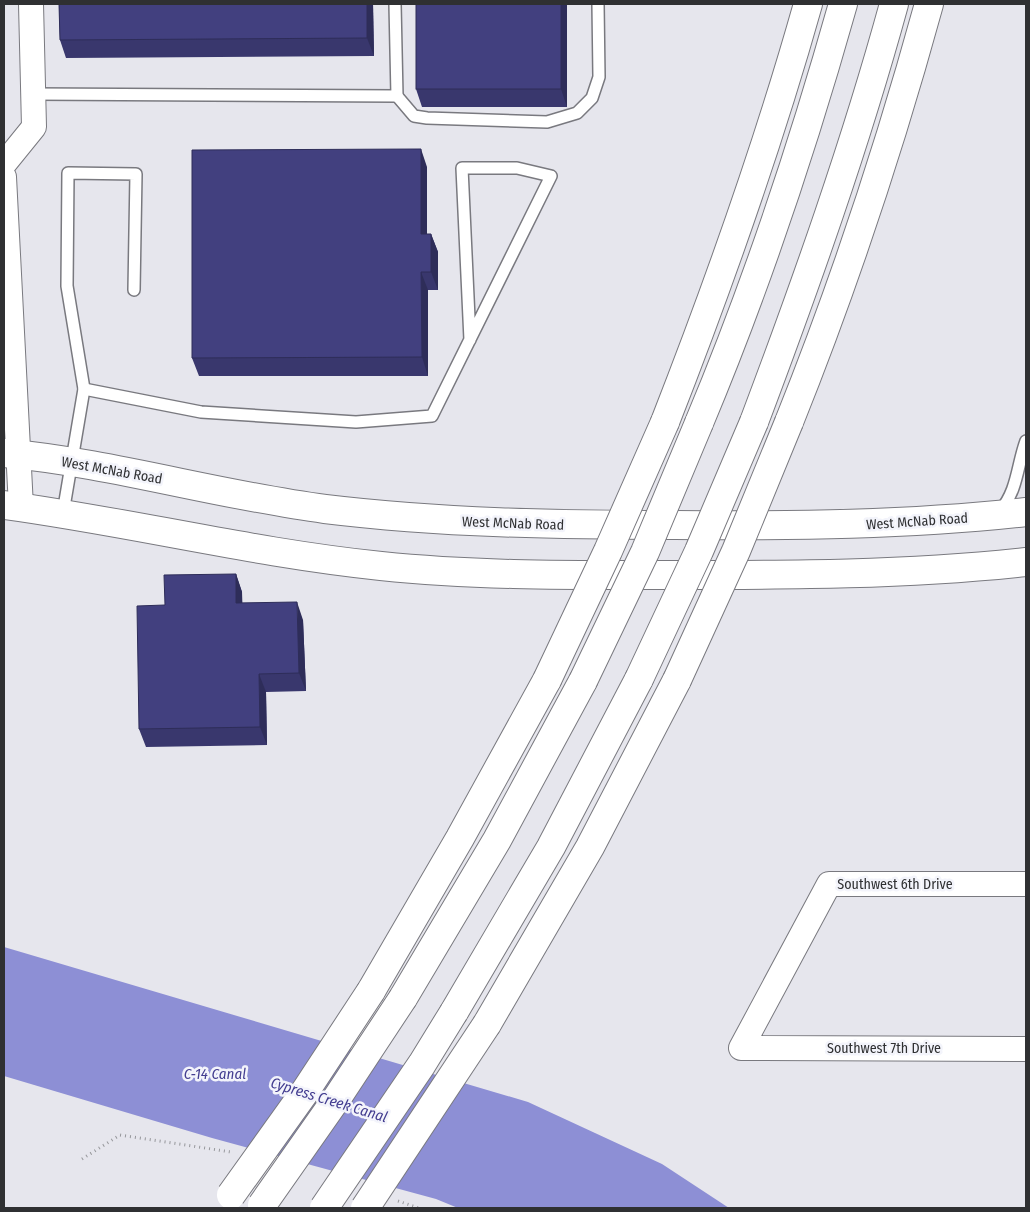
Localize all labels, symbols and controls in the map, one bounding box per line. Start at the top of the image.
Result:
street label: West McNab Road [60,453,164,488]
street label: West McNab Road [865,509,969,534]
street label: West McNab Road [462,513,564,534]
street label: Southwest 6th Drive [837,876,953,893]
street label: Southwest 7th Drive [827,1040,941,1057]
water label: C-14 Canal [184,1065,246,1083]
water label: Cypress Creek Canal [268,1074,390,1126]

